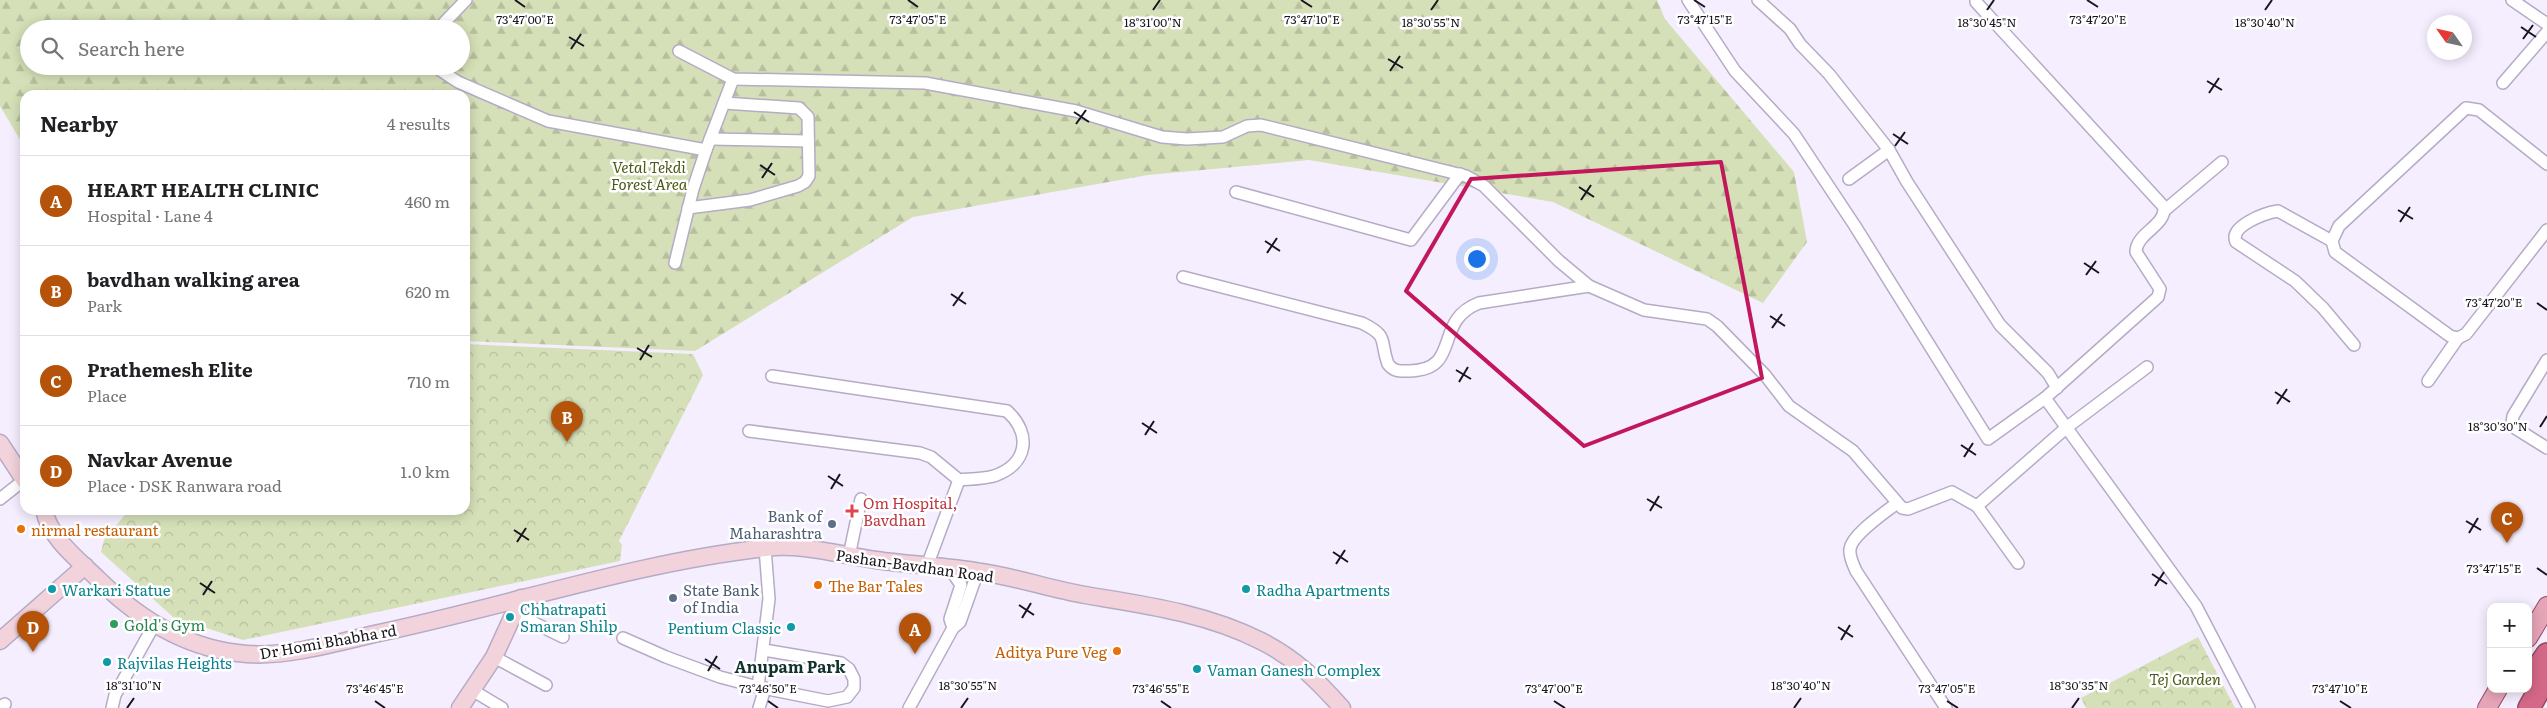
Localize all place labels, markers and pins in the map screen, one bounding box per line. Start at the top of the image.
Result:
pin: B [551,401,583,442]
place label: Om Hospital, Bavdhan [863,491,958,531]
pin: C [2491,502,2523,543]
place label: Bank of Maharashtra [729,504,823,544]
marker: Om Hospital, Bavdhan [845,504,859,518]
place label: nirmal restaurant [31,518,159,541]
marker: Bank of Maharashtra [826,518,838,530]
marker: nirmal restaurant [15,523,27,535]
place label: The Bar Tales [828,574,923,597]
place label: Warkari Statue [62,578,171,601]
place label: State Bank of India [683,578,760,618]
place label: Radha Apartments [1256,578,1390,601]
marker: The Bar Tales [812,579,824,591]
marker: Warkari Statue [46,583,58,595]
marker: Radha Apartments [1240,583,1252,595]
marker: State Bank of India [667,592,679,604]
place label: Chhatrapati Smaran Shilp [520,597,618,637]
pin: D [17,611,49,652]
marker: Chhatrapati Smaran Shilp [504,611,516,623]
place label: Gold's Gym [124,613,205,636]
pin: A [899,613,931,654]
place label: Pentium Classic [667,616,782,639]
marker: Gold's Gym [108,618,120,630]
marker: Pentium Classic [785,621,797,633]
place label: Aditya Pure Veg [995,640,1108,663]
marker: Aditya Pure Veg [1111,645,1123,657]
place label: Rajvilas Heights [117,651,232,674]
marker: Rajvilas Heights [101,656,113,668]
place label: Vaman Ganesh Complex [1207,658,1381,681]
marker: Vaman Ganesh Complex [1191,663,1203,675]

